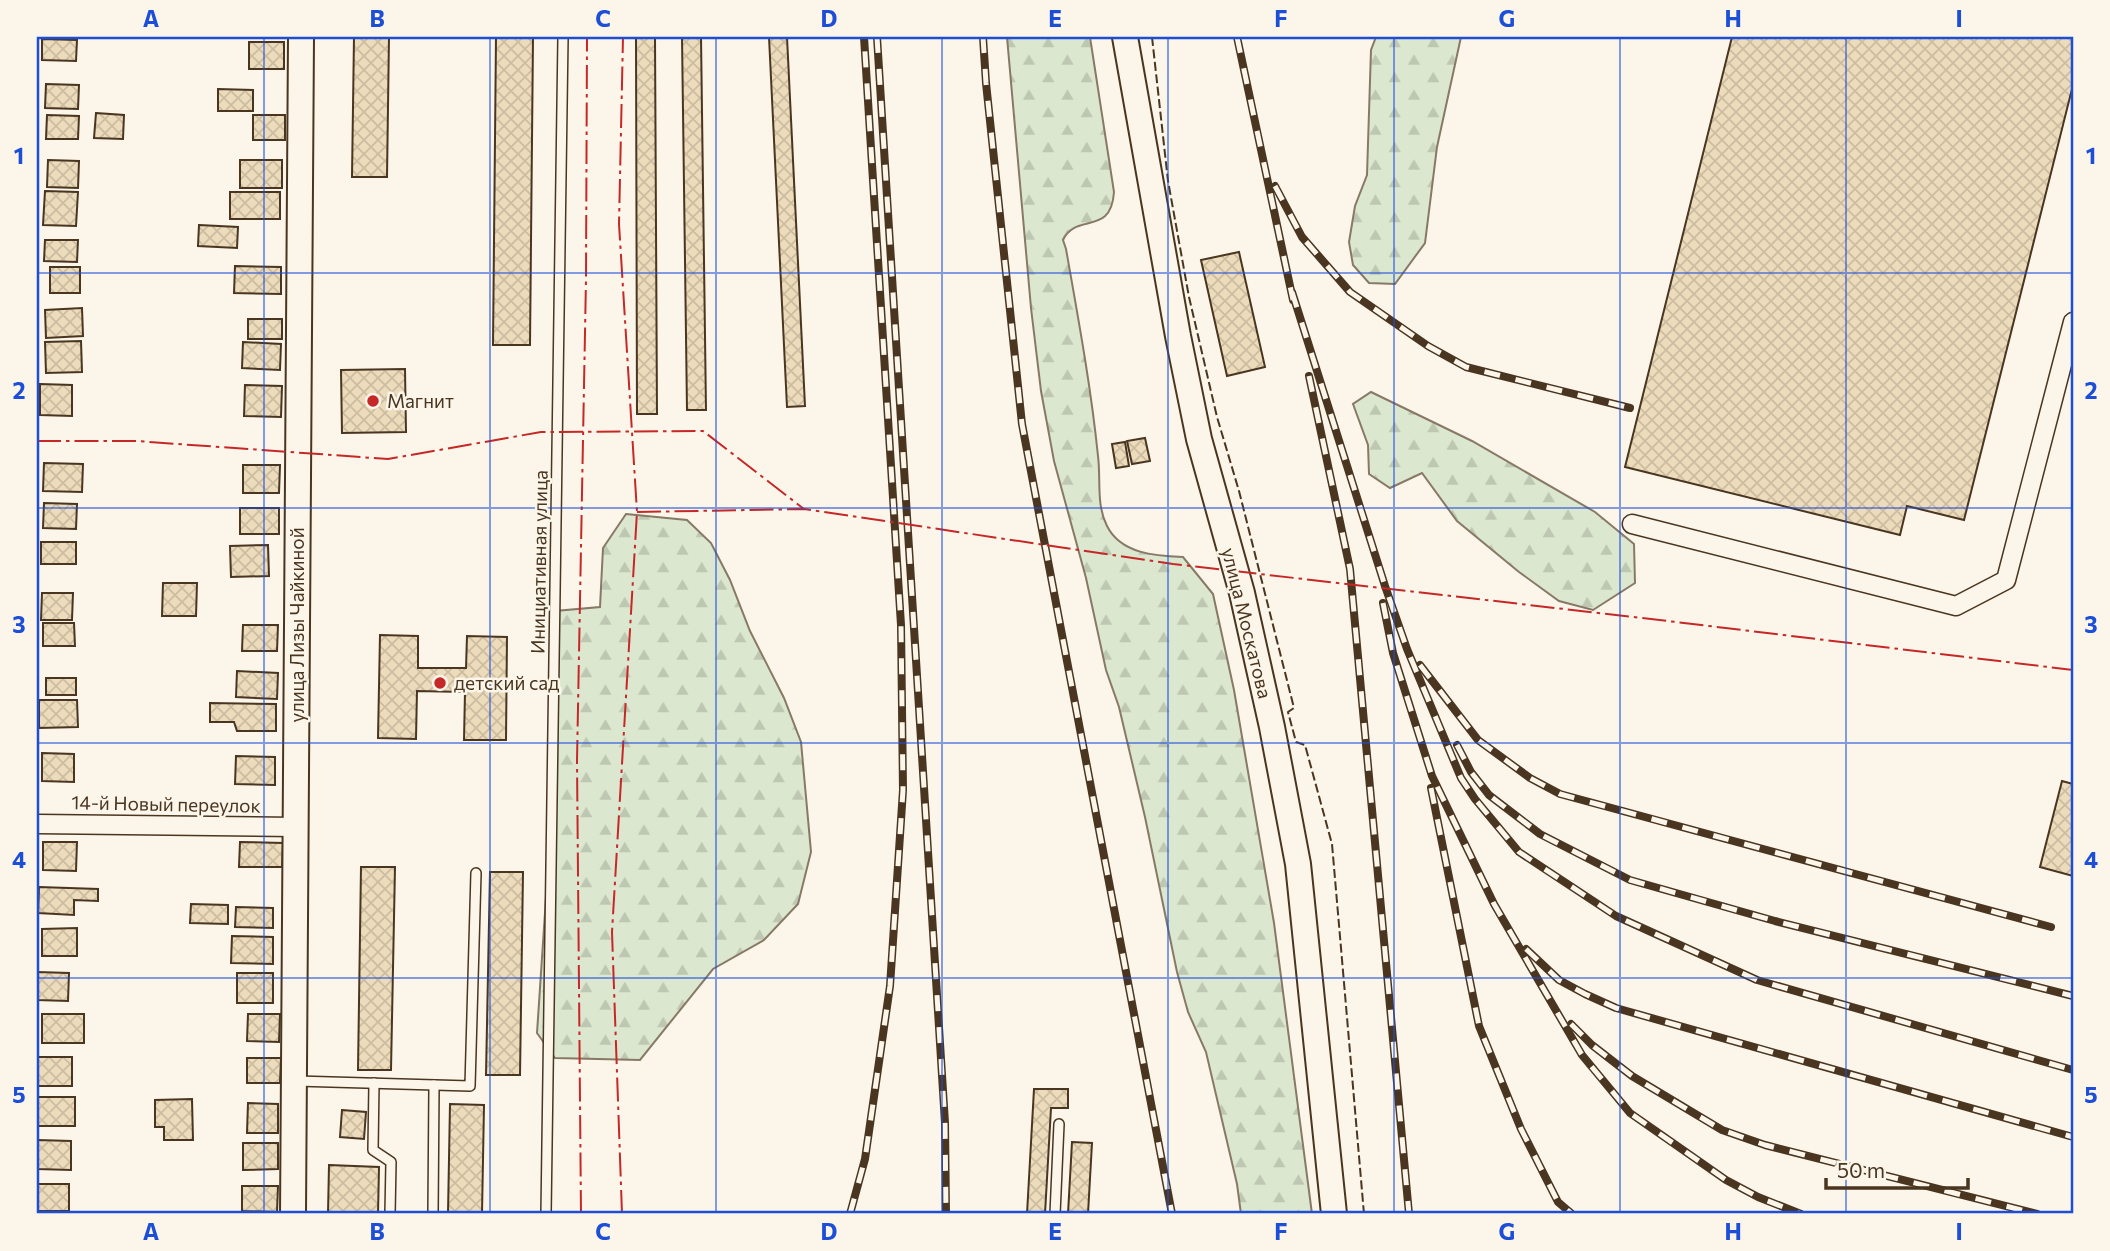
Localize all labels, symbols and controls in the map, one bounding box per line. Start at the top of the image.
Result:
text: A [143,4,160,32]
text: B [369,4,385,32]
text: C [595,4,611,32]
text: D [821,4,838,32]
text: E [1048,4,1062,32]
text: F [1274,4,1288,32]
text: G [1499,4,1515,32]
text: H [1724,4,1742,32]
text: I [1955,4,1963,32]
text: 1 [14,141,24,169]
text: 1 [2086,141,2096,169]
text: 2 [12,376,26,404]
text: 2 [2084,376,2098,404]
place label: Магнит [387,389,454,412]
marker: Магнит [365,393,381,409]
street label: Инициативная улица [525,470,552,654]
street label: улица Лизы Чайкиной [285,527,308,723]
street label: улица Москатова [1218,545,1277,701]
text: 3 [12,610,26,638]
text: 3 [2084,610,2098,638]
place label: детский сад [454,671,559,694]
marker: детский сад [432,675,448,691]
street label: 14-й Новый переулок [71,790,261,817]
text: 4 [12,845,26,873]
text: 4 [2084,845,2098,873]
text: 5 [12,1080,26,1108]
text: 5 [2084,1080,2098,1108]
scale bar [1826,1146,1968,1190]
text: 50 m [1837,1157,1885,1182]
text: A [143,1217,160,1245]
text: B [369,1217,385,1245]
text: C [595,1217,611,1245]
text: D [821,1217,838,1245]
text: E [1048,1217,1062,1245]
text: F [1274,1217,1288,1245]
text: G [1499,1217,1515,1245]
text: H [1724,1217,1742,1245]
text: I [1955,1217,1963,1245]

